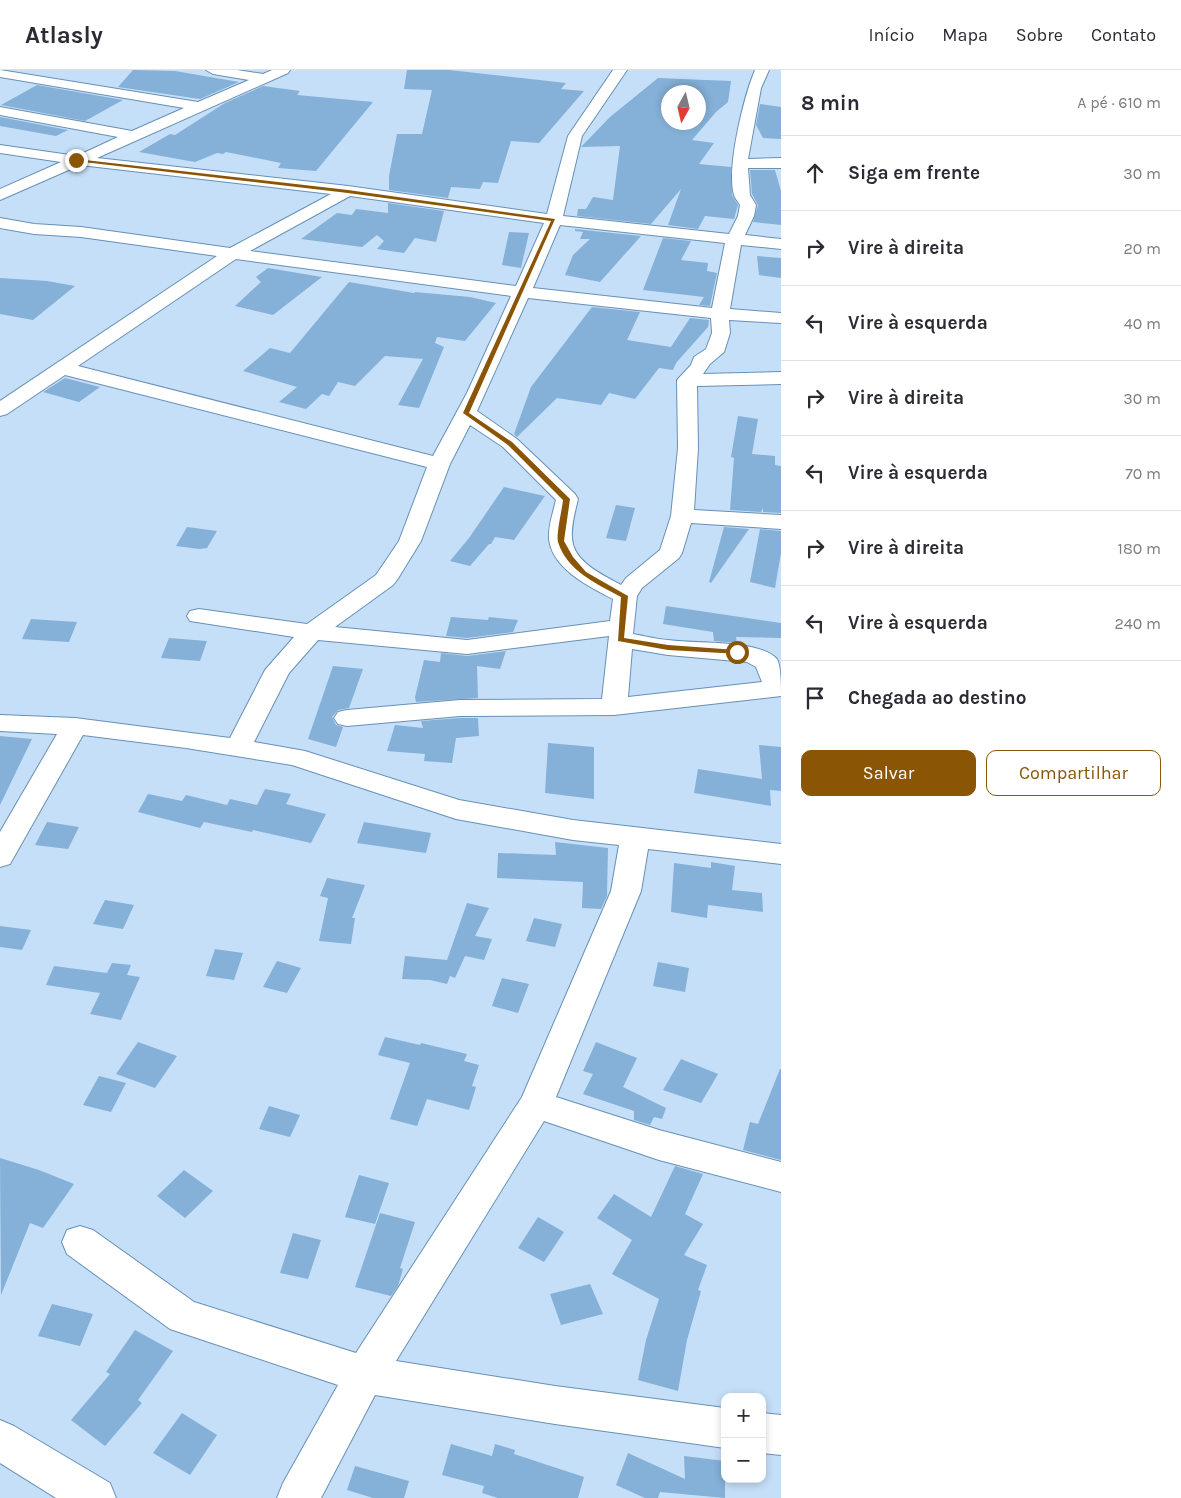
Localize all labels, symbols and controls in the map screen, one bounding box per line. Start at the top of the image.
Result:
text: Atlasly [25,21,103,49]
text: Início [868,24,914,46]
text: Mapa [942,24,988,46]
text: Sobre [1016,24,1063,46]
text: Contato [1091,24,1156,46]
north arrow [661,85,706,130]
text: 8 min [801,91,860,115]
text: A pé · 610 m [1077,93,1161,112]
route end [65,149,88,172]
icon: ahead [801,159,829,187]
text: Siga em frente [848,162,980,184]
text: 30 m [1123,164,1161,183]
icon: right [801,234,829,262]
text: Vire à direita [848,237,964,259]
text: 20 m [1123,239,1161,258]
icon: left [801,309,829,337]
text: Vire à esquerda [848,312,988,334]
text: 40 m [1124,314,1161,333]
icon: right [801,384,829,412]
text: Vire à direita [848,387,964,409]
text: 30 m [1123,389,1161,408]
icon: left [801,459,829,487]
text: Vire à esquerda [848,462,988,484]
text: 70 m [1125,464,1161,483]
icon: right [801,534,829,562]
text: Vire à direita [848,537,964,559]
text: 180 m [1118,539,1161,558]
icon: left [801,609,829,637]
text: Vire à esquerda [848,612,988,634]
text: 240 m [1115,614,1161,633]
route start [726,641,749,664]
icon: arrive [801,684,829,712]
text: Chegada ao destino [848,687,1026,709]
button: Salvar [801,750,976,796]
button: Compartilhar [986,750,1161,796]
map controls [721,1393,766,1483]
button: + [721,1393,766,1438]
button: − [721,1438,766,1483]

